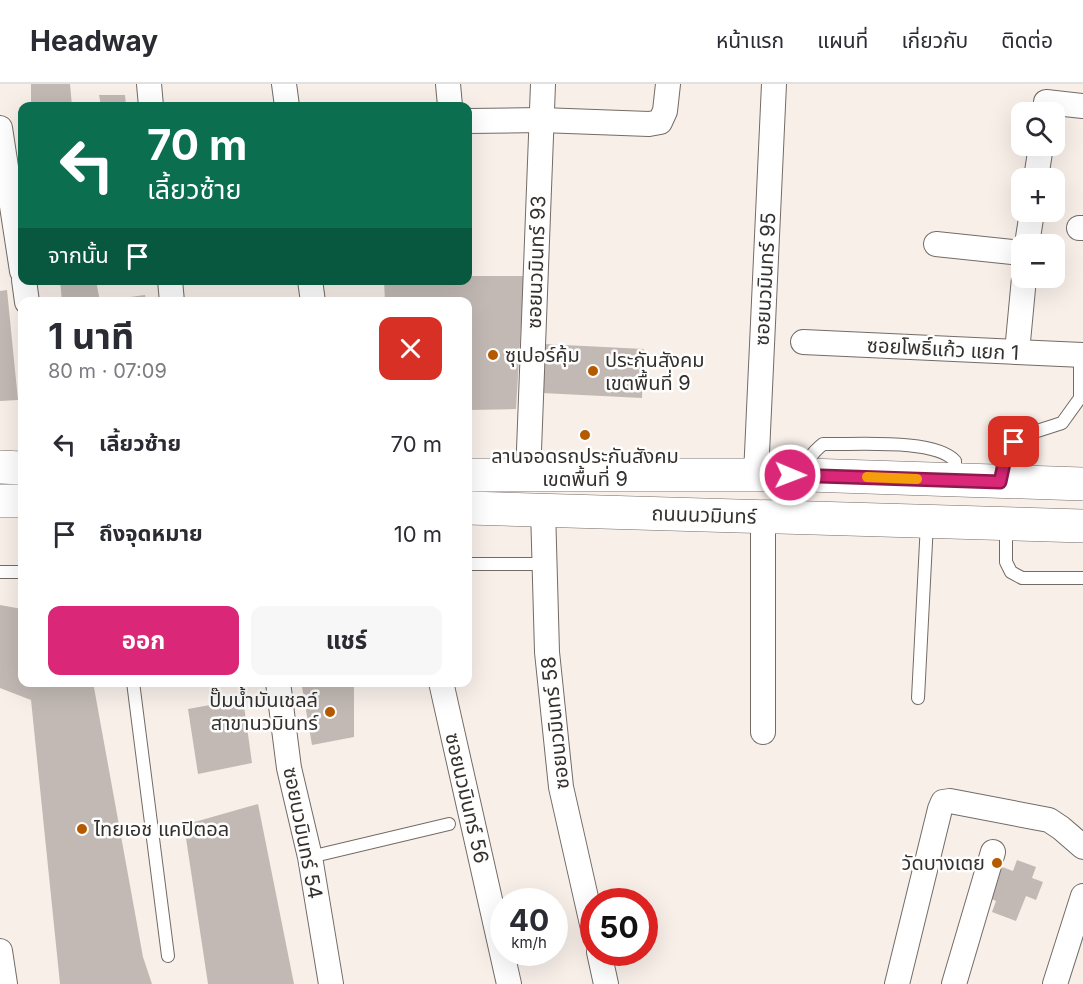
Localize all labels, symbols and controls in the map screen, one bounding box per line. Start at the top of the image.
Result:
text: Headway [30,24,158,58]
text: หน้าแรก [716,28,784,53]
text: แผนที่ [817,28,868,53]
text: เกี่ยวกับ [901,28,968,53]
text: ติดต่อ [1001,28,1053,53]
map controls [1011,102,1065,288]
button: search [1011,102,1065,156]
text: 70 m [147,119,247,170]
icon: left [48,126,126,204]
button: + [1011,168,1065,222]
text: เลี้ยวซ้าย [147,173,241,206]
street label: ซอยนวมินทร์ 93 [522,195,550,329]
street label: ซอยนวมินทร์ 95 [750,212,780,346]
button: − [1011,234,1065,288]
icon: arrive [121,240,154,273]
text: จากนั้น [48,242,109,268]
text: 1 นาที [48,314,134,358]
button: close [379,317,442,380]
street label: ซอยโพธิ์แก้ว แยก 1 [866,333,1020,365]
place label: ซุเปอร์คุ้ม [505,343,580,367]
marker: ซุเปอร์คุ้ม [486,348,500,362]
place label: ประกันสังคม เขตพื้นที่ 9 [605,348,705,395]
text: 80 m · 07:09 [48,359,167,383]
marker: ประกันสังคม เขตพื้นที่ 9 [586,364,600,378]
pin [988,416,1039,467]
icon: arrive [997,425,1030,458]
icon: left [48,428,81,461]
marker: ลานจอดรถประกันสังคม เขตพื้นที่ 9 [578,428,592,442]
text: เลี้ยวซ้าย [99,430,181,456]
text: 70 m [391,431,442,457]
position arrow [758,443,822,507]
place label: ลานจอดรถประกันสังคม เขตพื้นที่ 9 [491,444,679,491]
street label: ถนนนวมินทร์ [651,501,758,529]
icon: arrive [48,518,81,551]
text: ถึงจุดหมาย [99,520,203,546]
text: 10 m [394,521,442,547]
button: ออก [48,606,239,675]
button: แชร์ [251,606,442,675]
street label: ซอยนวมินทร์ 58 [536,656,574,790]
place label: ปั๊มน้ำมันเชลล์ สาขานวมินทร์ [209,686,319,735]
marker: ปั๊มน้ำมันเชลล์ สาขานวมินทร์ [323,705,337,719]
street label: ซอยนวมินทร์ 56 [440,730,494,866]
street label: ซอยนวมินทร์ 54 [278,765,328,901]
place label: ไทยเอช แคปิตอล [93,817,229,841]
marker: ไทยเอช แคปิตอล [75,822,89,836]
place label: วัดบางเตย [902,851,985,875]
marker: วัดบางเตย [990,856,1004,870]
speed limit sign: 50 [580,888,658,966]
text: 40 [509,902,549,938]
text: km/h [511,933,547,952]

